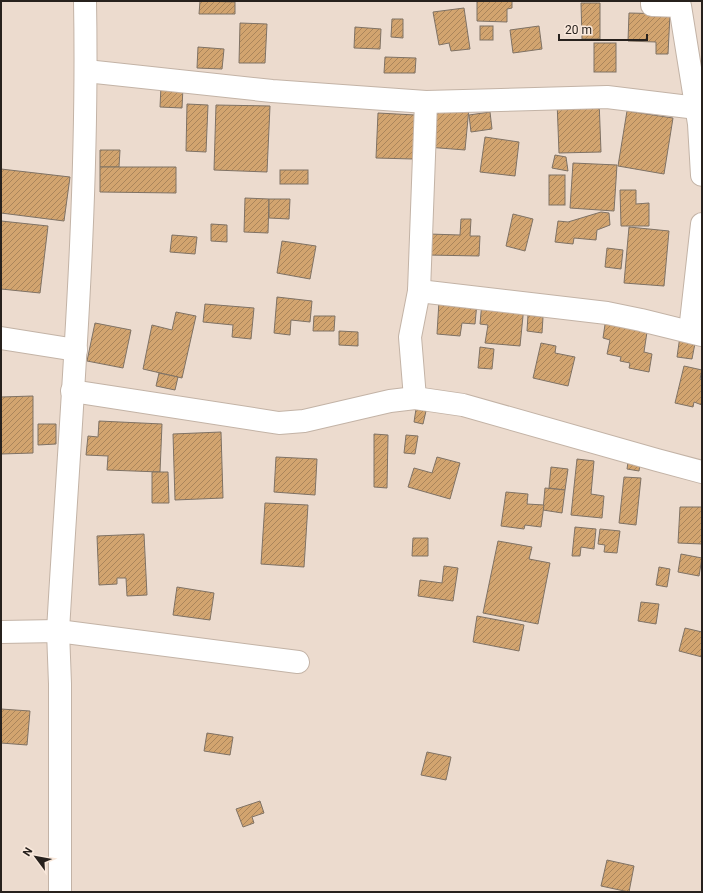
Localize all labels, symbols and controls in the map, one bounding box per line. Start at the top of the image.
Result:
scale bar [559,16,647,42]
text: 20 m [565,23,592,37]
north arrow [16,837,56,877]
text: N [20,845,36,859]

